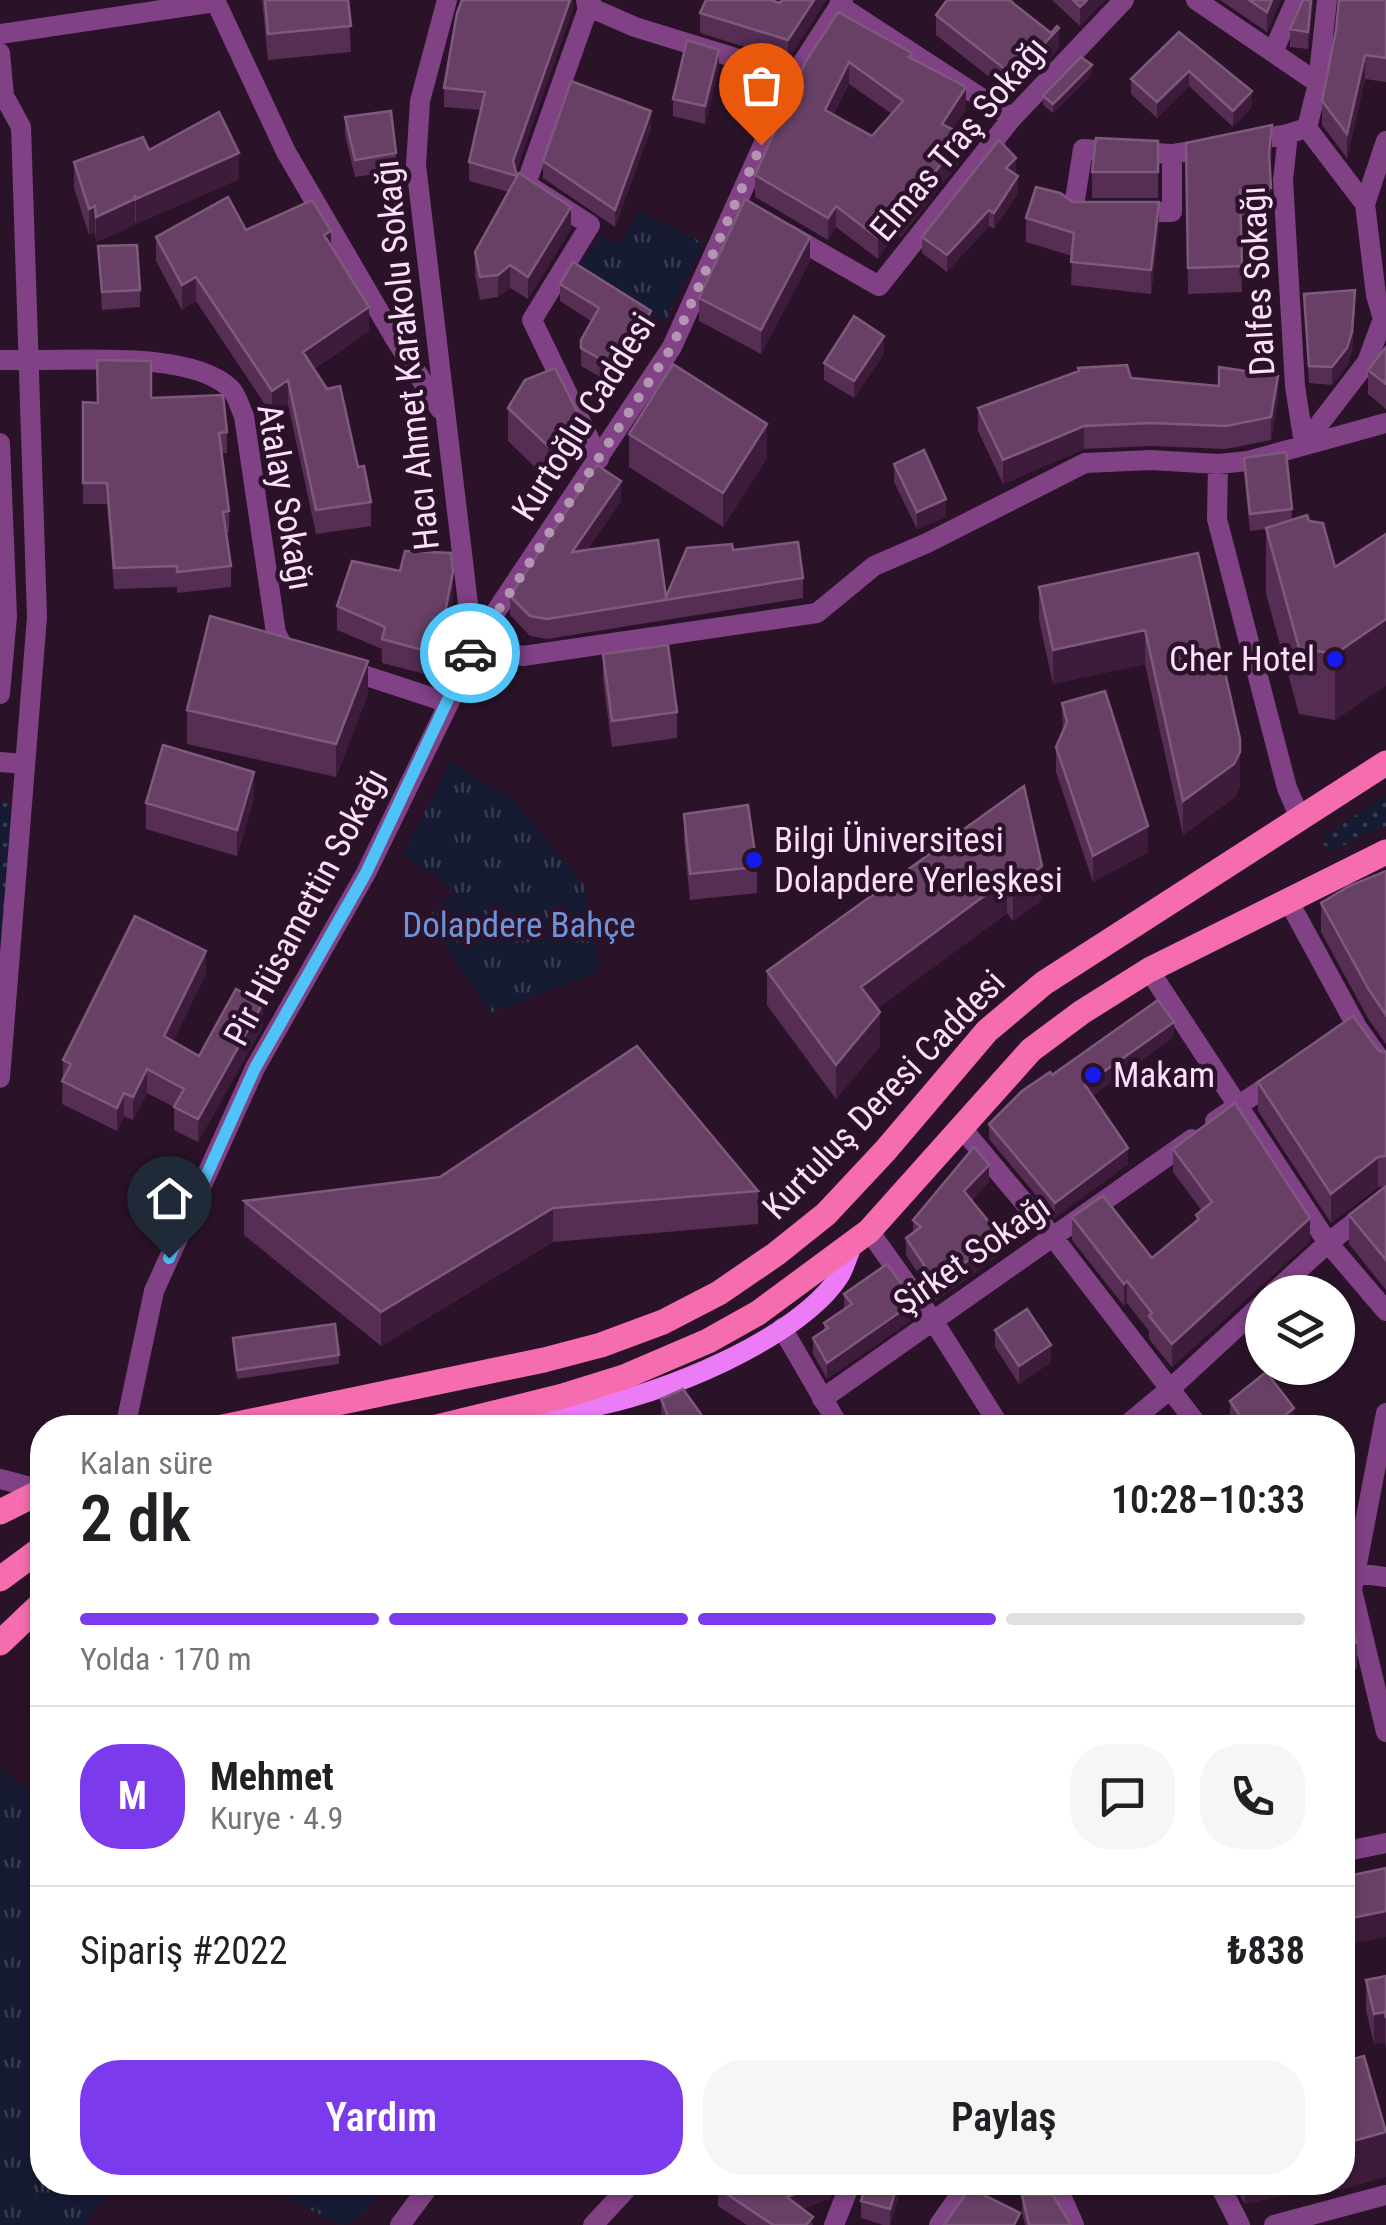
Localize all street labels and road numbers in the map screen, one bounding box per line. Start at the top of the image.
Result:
street label: Elmas Traş Sokağı [862,29,1056,249]
street label: Hacı Ahmet Karakolu Sokağı [366,158,448,552]
street label: Dalfes Sokağı [1233,185,1283,377]
street label: Kurtoğlu Caddesi [504,306,664,528]
street label: Atalay Sokağı [248,401,322,593]
street label: Pir Hüsamettin Sokağı [216,762,396,1052]
street label: Kurtuluş Deresi Caddesi [755,962,1013,1228]
street label: Şirket Sokağı [886,1186,1058,1324]

